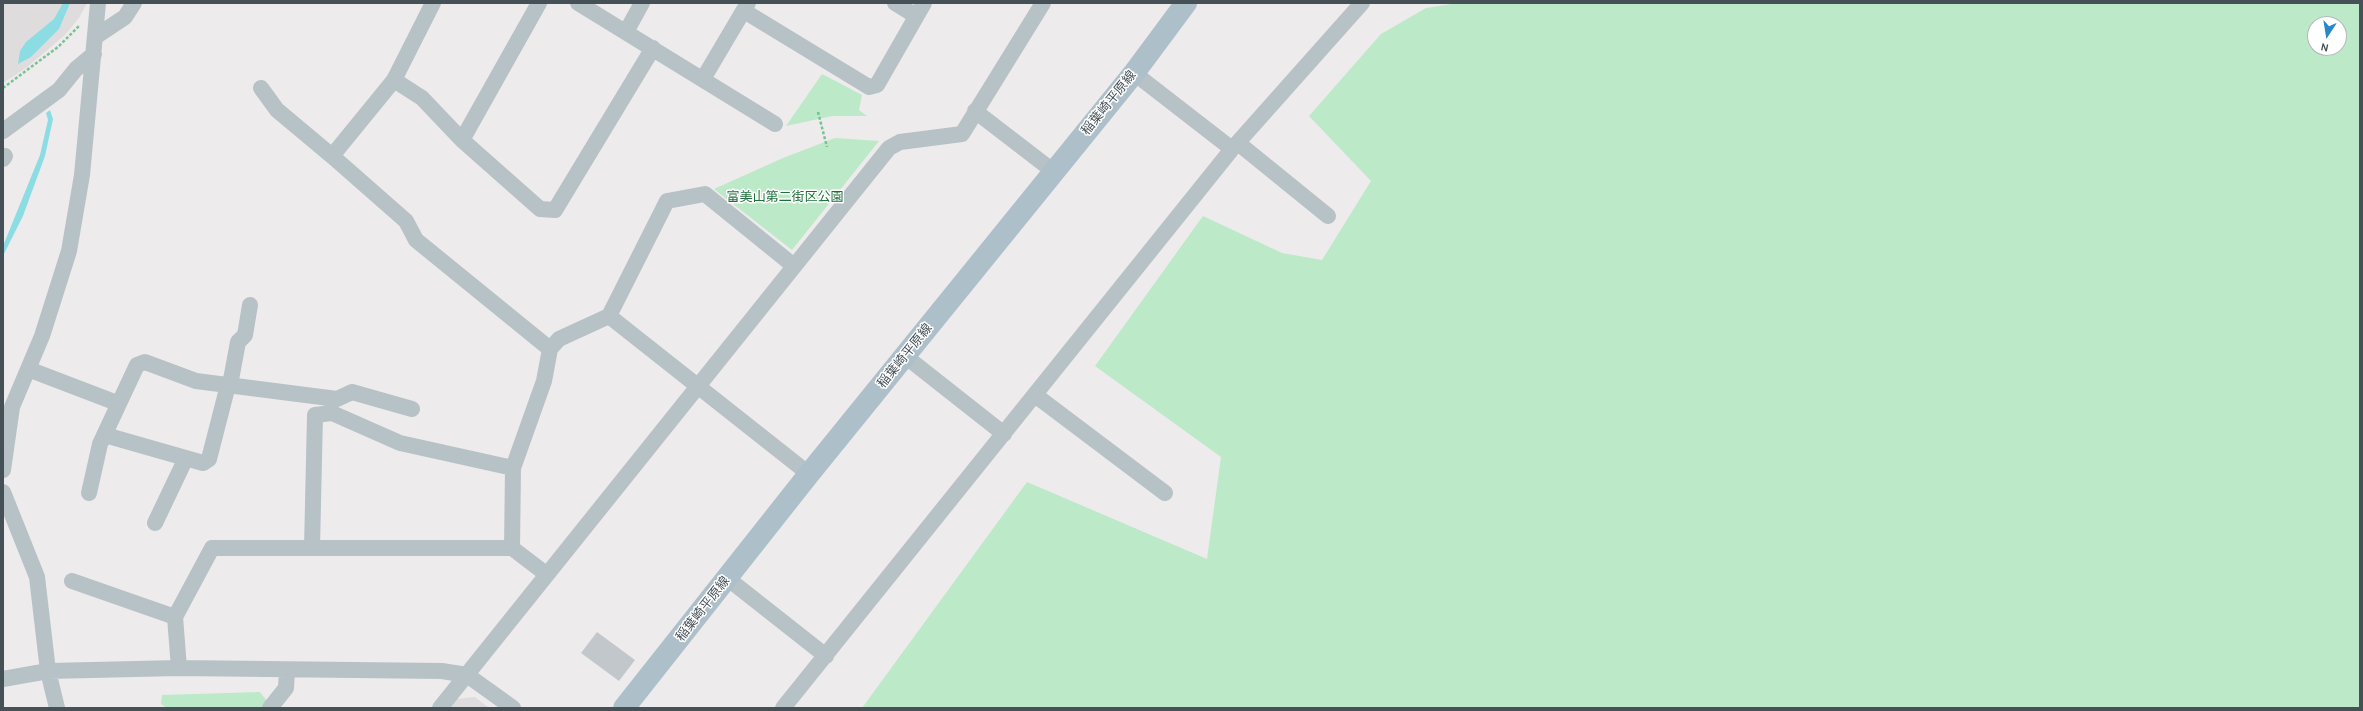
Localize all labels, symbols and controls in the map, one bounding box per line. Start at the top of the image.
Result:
north arrow [2307,16,2347,56]
text: N [2319,40,2330,54]
street label: 稲葉崎平原線 [1078,68,1140,138]
park label: 富美山第二街区公園 [727,189,843,205]
street label: 稲葉崎平原線 [874,321,936,391]
street label: 稲葉崎平原線 [673,573,733,645]

